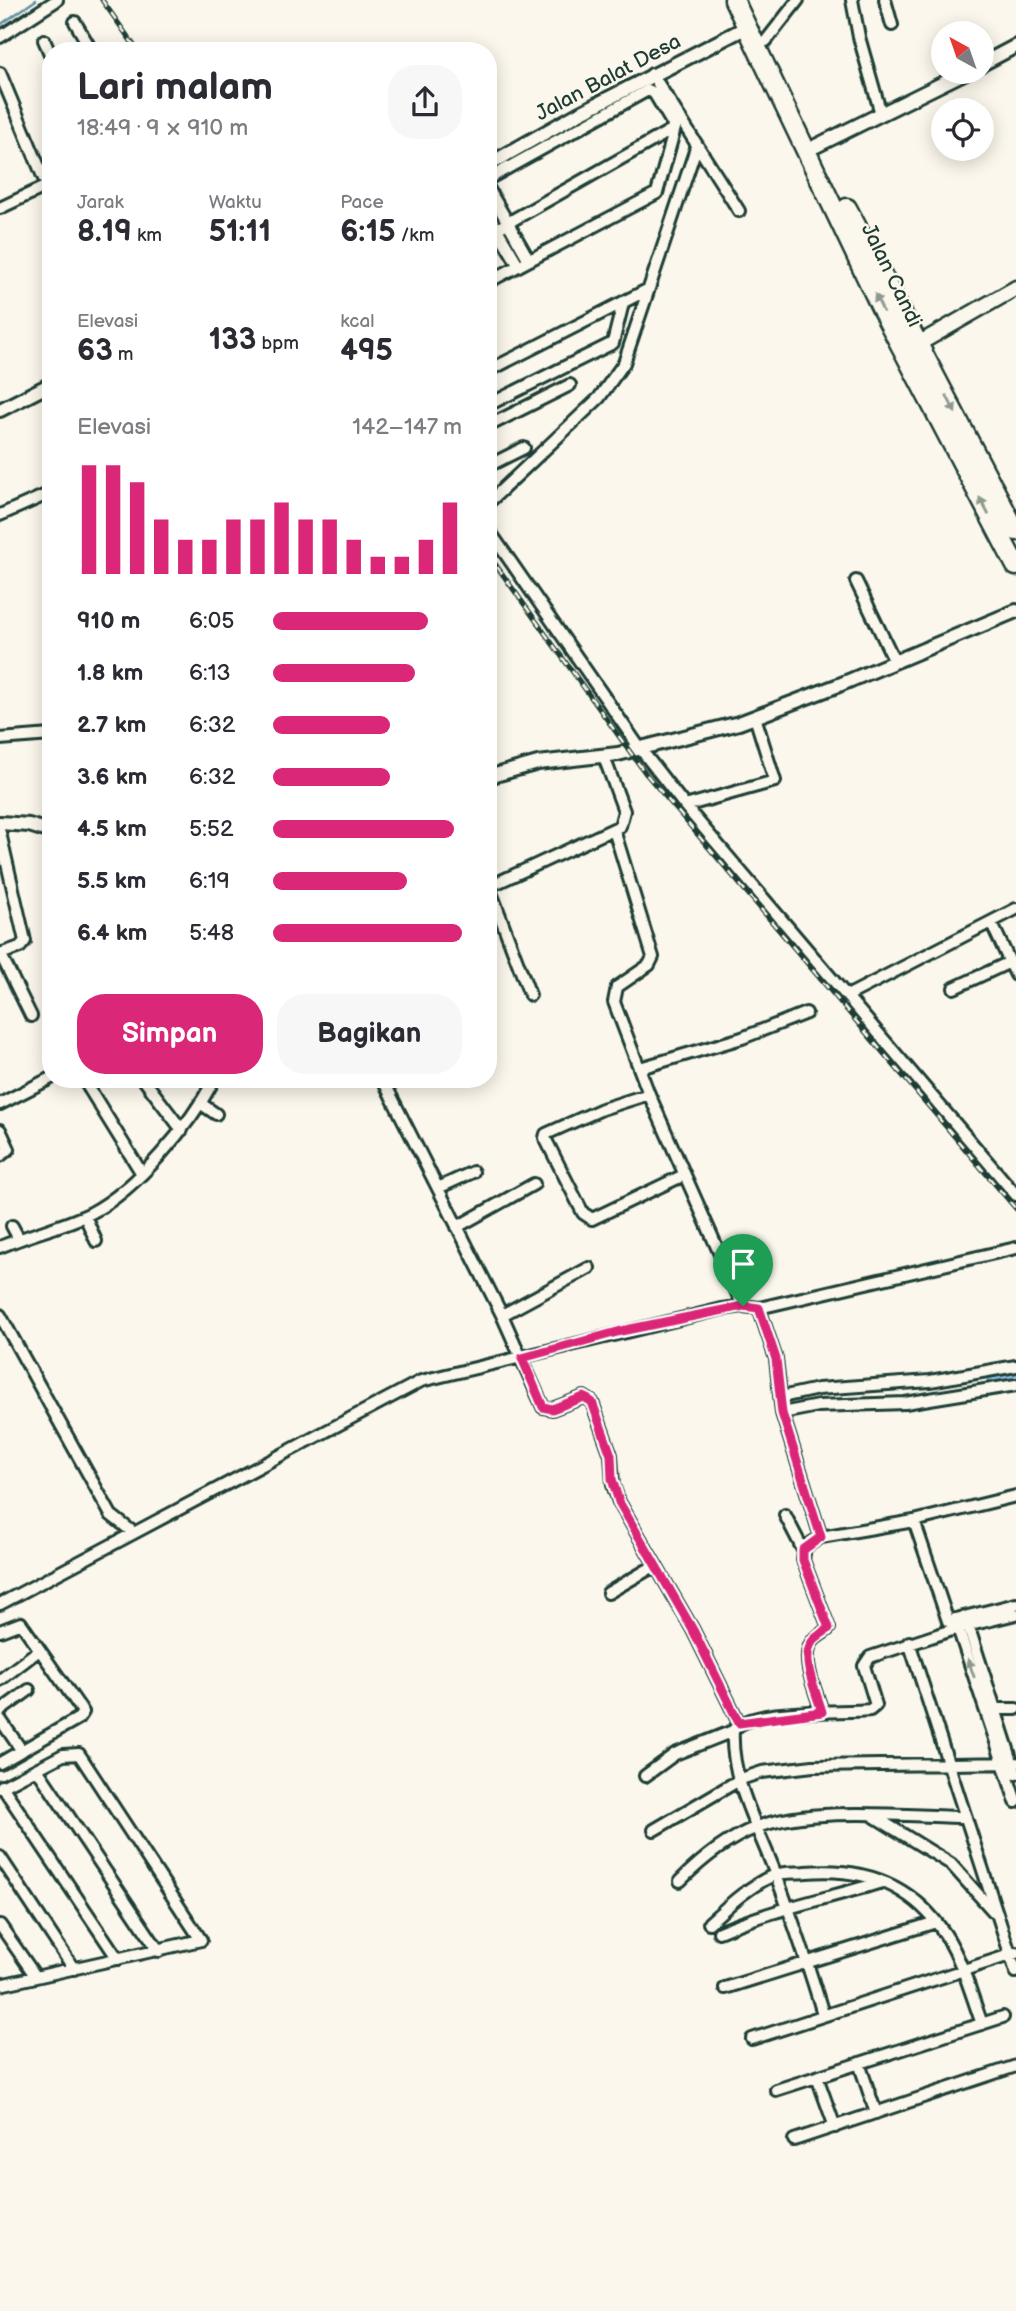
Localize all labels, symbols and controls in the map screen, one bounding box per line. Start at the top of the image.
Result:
north arrow [931,21,994,84]
map controls [931,21,994,161]
street label: Jalan Balat Desa [531,29,685,126]
text: Lari malam [77,65,273,110]
button: share [388,65,462,139]
button: locate [931,98,994,161]
text: 18:49 · 9 × 910 m [77,114,248,142]
text: Jarak [77,191,124,214]
text: Waktu [209,191,262,214]
text: Pace [340,191,384,214]
text: 8.19 [77,214,132,250]
text: 51:11 [209,214,271,250]
text: 6:15 [340,214,396,250]
street label: Jalan Candi [856,219,927,331]
text: km [132,224,162,247]
text: /km [396,224,434,247]
one-way arrow [873,292,884,313]
text: Elevasi [77,310,138,333]
text: kcal [340,310,374,333]
text: 133 [209,322,256,358]
text: bpm [256,332,299,355]
text: 63 [77,333,113,369]
text: 495 [340,333,393,369]
text: m [113,343,134,366]
one-way arrow [946,394,957,414]
text: Elevasi [77,413,151,441]
text: 142–147 m [352,413,462,441]
one-way arrow [978,496,990,516]
text: 910 m [77,607,140,635]
text: 6:05 [189,607,234,635]
text: 1.8 km [77,659,143,687]
text: 6:13 [189,659,231,687]
text: 2.7 km [77,711,146,739]
text: 6:32 [189,711,235,739]
text: 3.6 km [77,763,147,791]
text: 6:32 [189,763,235,791]
text: 4.5 km [77,815,147,843]
text: 5:52 [189,815,234,843]
text: 5.5 km [77,867,146,895]
text: 6:19 [189,867,230,895]
text: 6.4 km [77,919,147,947]
text: 5:48 [189,919,234,947]
button: Simpan [77,994,263,1074]
button: Bagikan [277,994,462,1074]
pin [713,1234,773,1306]
icon: arrive [724,1245,762,1283]
one-way arrow [965,1657,976,1678]

